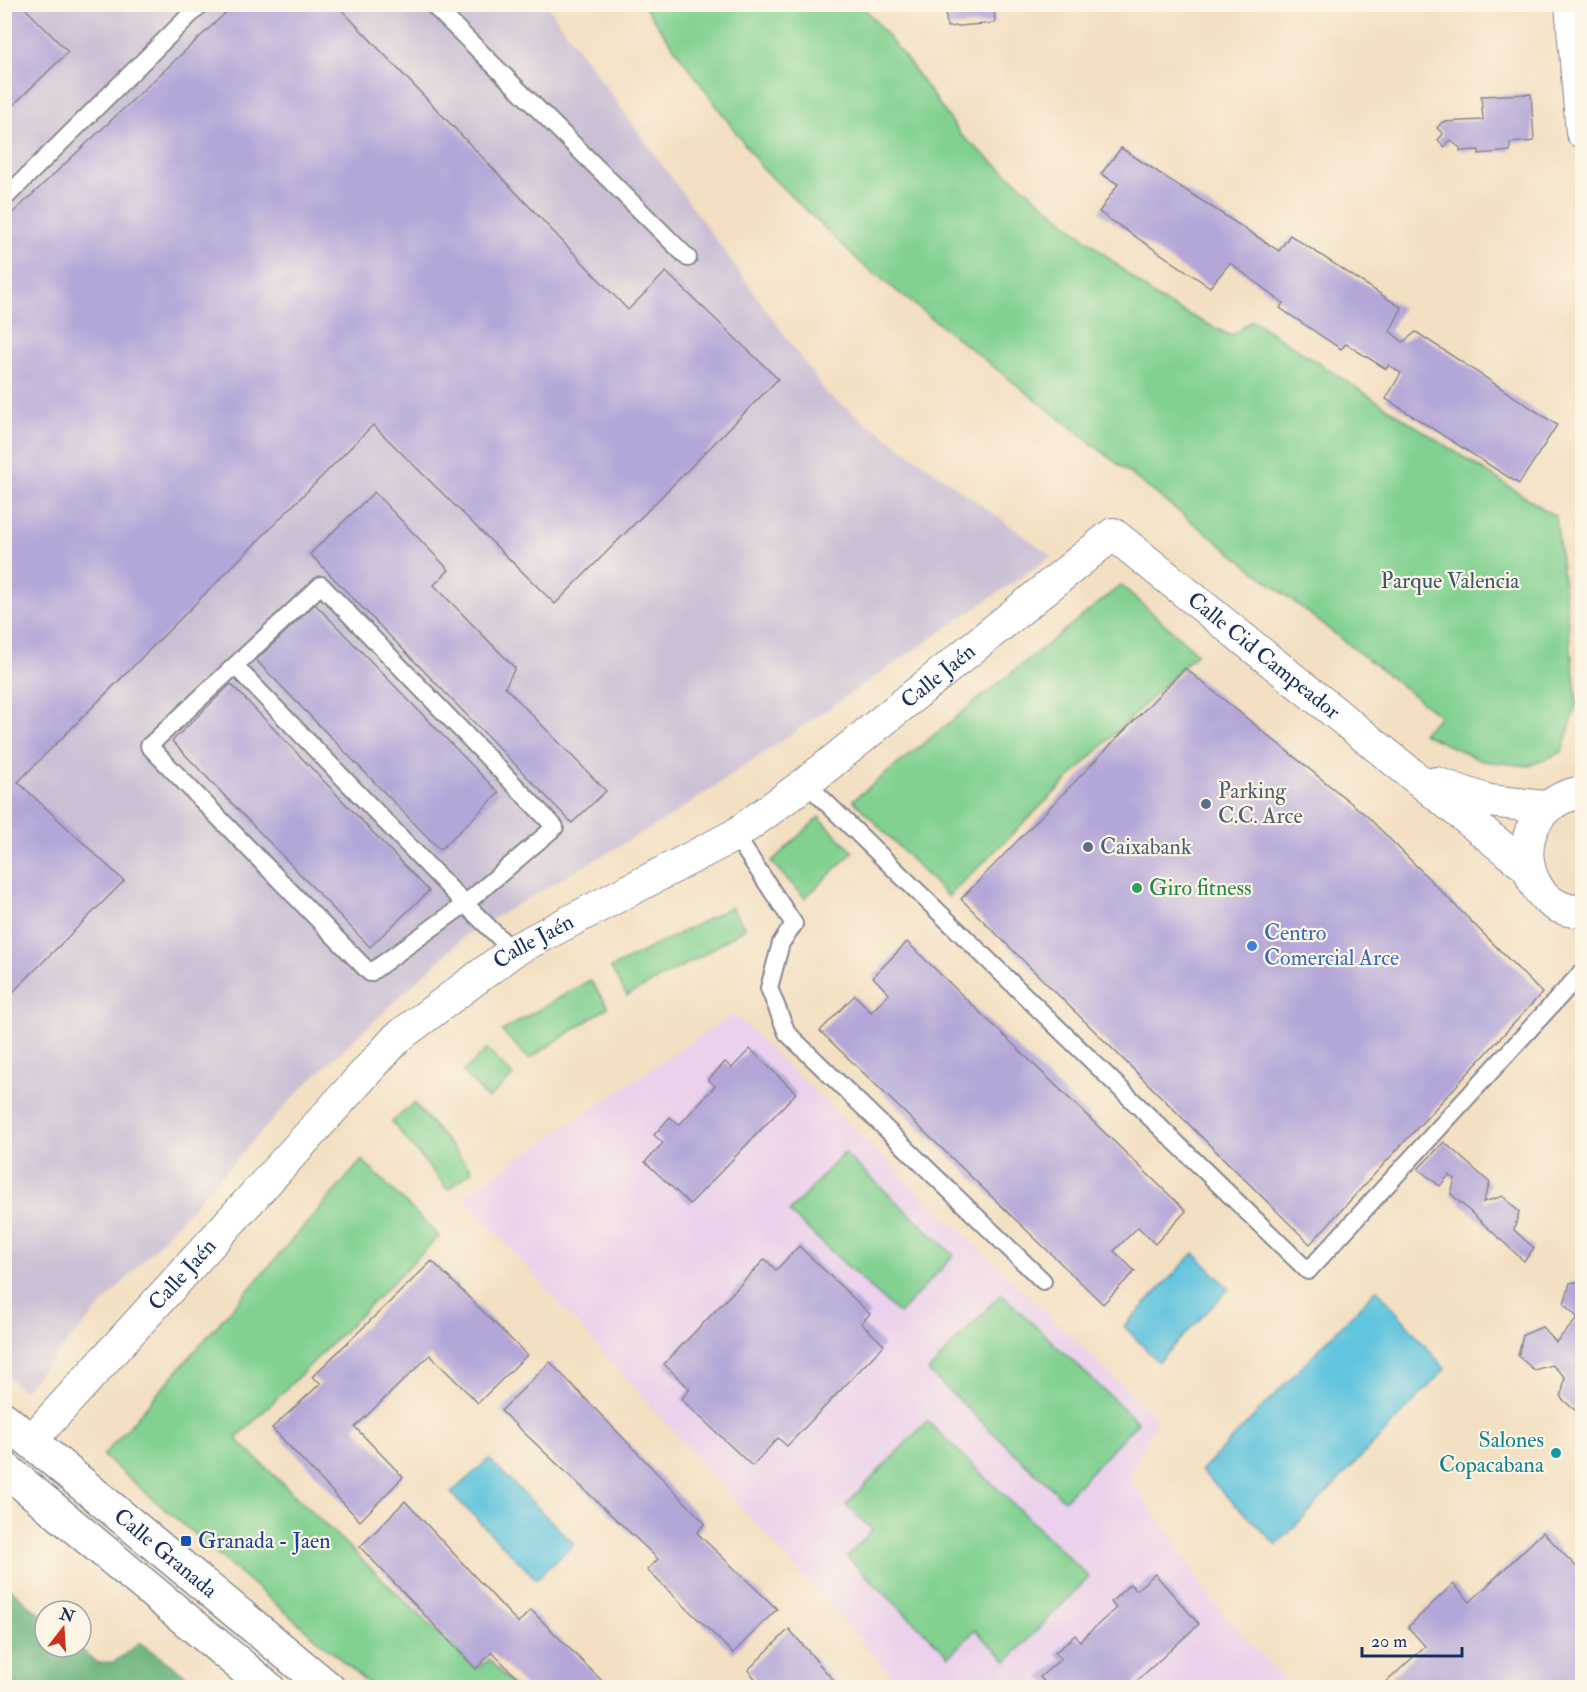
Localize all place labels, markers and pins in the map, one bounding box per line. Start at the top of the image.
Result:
place label: Parking C.C. Arce [1218,777,1303,830]
marker: Parking C.C. Arce [1199,797,1213,811]
place label: Caixabank [1100,833,1192,861]
marker: Caixabank [1081,840,1095,854]
place label: Giro fitness [1149,874,1252,902]
marker: Giro fitness [1130,881,1144,895]
place label: Centro Comercial Arce [1264,919,1399,972]
marker: Centro Comercial Arce [1245,939,1259,953]
place label: Salones Copacabana [1439,1426,1545,1480]
marker: Salones Copacabana [1549,1446,1563,1460]
place label: Granada - Jaen [198,1527,331,1555]
marker: Granada - Jaen [179,1534,193,1548]

